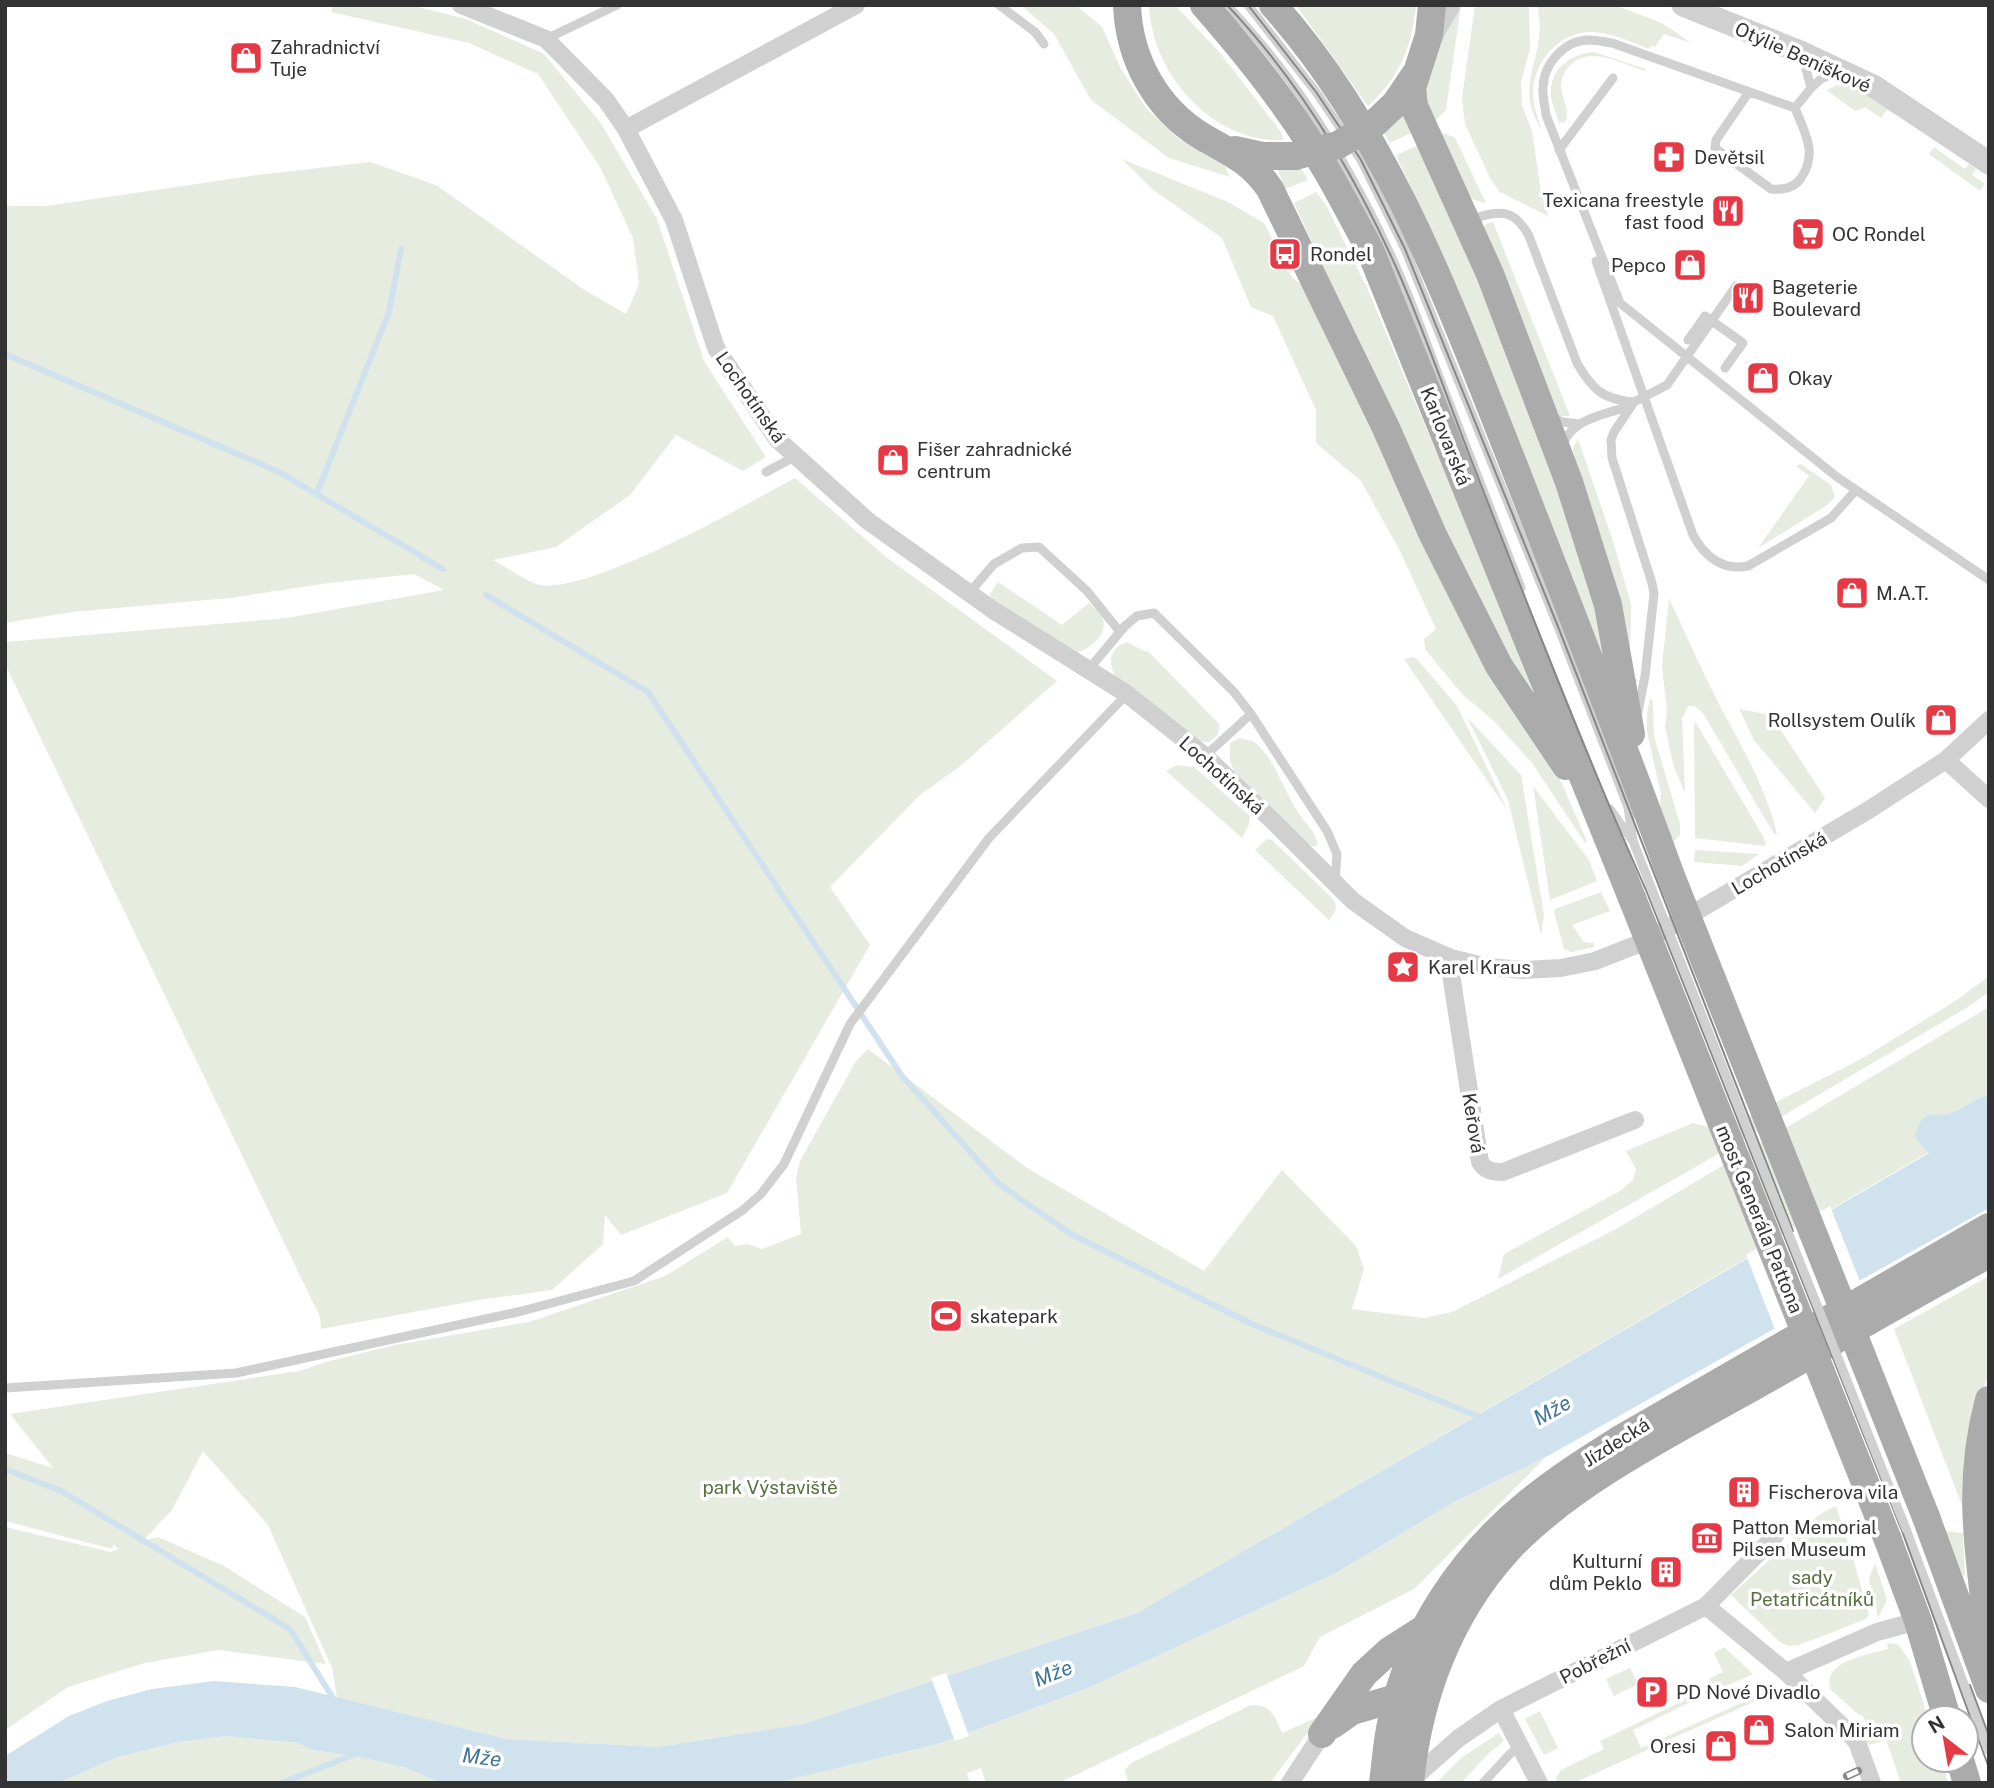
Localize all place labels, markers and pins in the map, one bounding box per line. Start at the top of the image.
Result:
place label: Zahradnictví Tuje [270,36,380,80]
shop icon: Zahradnictví Tuje [227,39,265,77]
pharmacy icon: Devětsil [1650,138,1688,176]
place label: Devětsil [1694,146,1765,168]
place label: Texicana freestyle fast food [1542,189,1704,233]
restaurant icon: Texicana freestyle fast food [1709,192,1747,230]
supermarket icon: OC Rondel [1789,215,1827,253]
place label: OC Rondel [1832,223,1926,245]
bus stop icon: Rondel [1266,235,1304,273]
place label: Rondel [1310,243,1372,265]
shop icon: Pepco [1671,246,1709,284]
place label: Pepco [1611,254,1666,276]
place label: Bageterie Boulevard [1772,276,1861,320]
restaurant icon: Bageterie Boulevard [1729,279,1767,317]
shop icon: Okay [1744,359,1782,397]
place label: Okay [1788,367,1833,389]
place label: Fišer zahradnické centrum [917,438,1072,482]
shop icon: Fišer zahradnické centrum [874,441,912,479]
shop icon: M.A.T. [1833,574,1871,612]
place label: M.A.T. [1876,582,1929,604]
shop icon: Rollsystem Oulík [1922,701,1960,739]
place label: Rollsystem Oulík [1768,709,1916,731]
place icon: Karel Kraus [1384,948,1422,986]
place label: Karel Kraus [1428,956,1531,978]
sports icon: skatepark [927,1297,965,1335]
place label: skatepark [970,1305,1058,1327]
building icon: Fischerova vila [1725,1473,1763,1511]
place label: Fischerova vila [1768,1481,1898,1503]
place label: Patton Memorial Pilsen Museum [1732,1516,1877,1560]
museum icon: Patton Memorial Pilsen Museum [1688,1519,1726,1557]
place label: Kulturní dům Peklo [1549,1550,1642,1594]
building icon: Kulturní dům Peklo [1647,1553,1685,1591]
parking icon: PD Nové Divadlo [1633,1673,1671,1711]
place label: PD Nové Divadlo [1676,1681,1821,1703]
shop icon: Salon Miriam [1740,1711,1778,1749]
place label: Salon Miriam [1784,1719,1900,1741]
shop icon: Oresi [1702,1727,1740,1765]
place label: Oresi [1650,1735,1696,1757]

